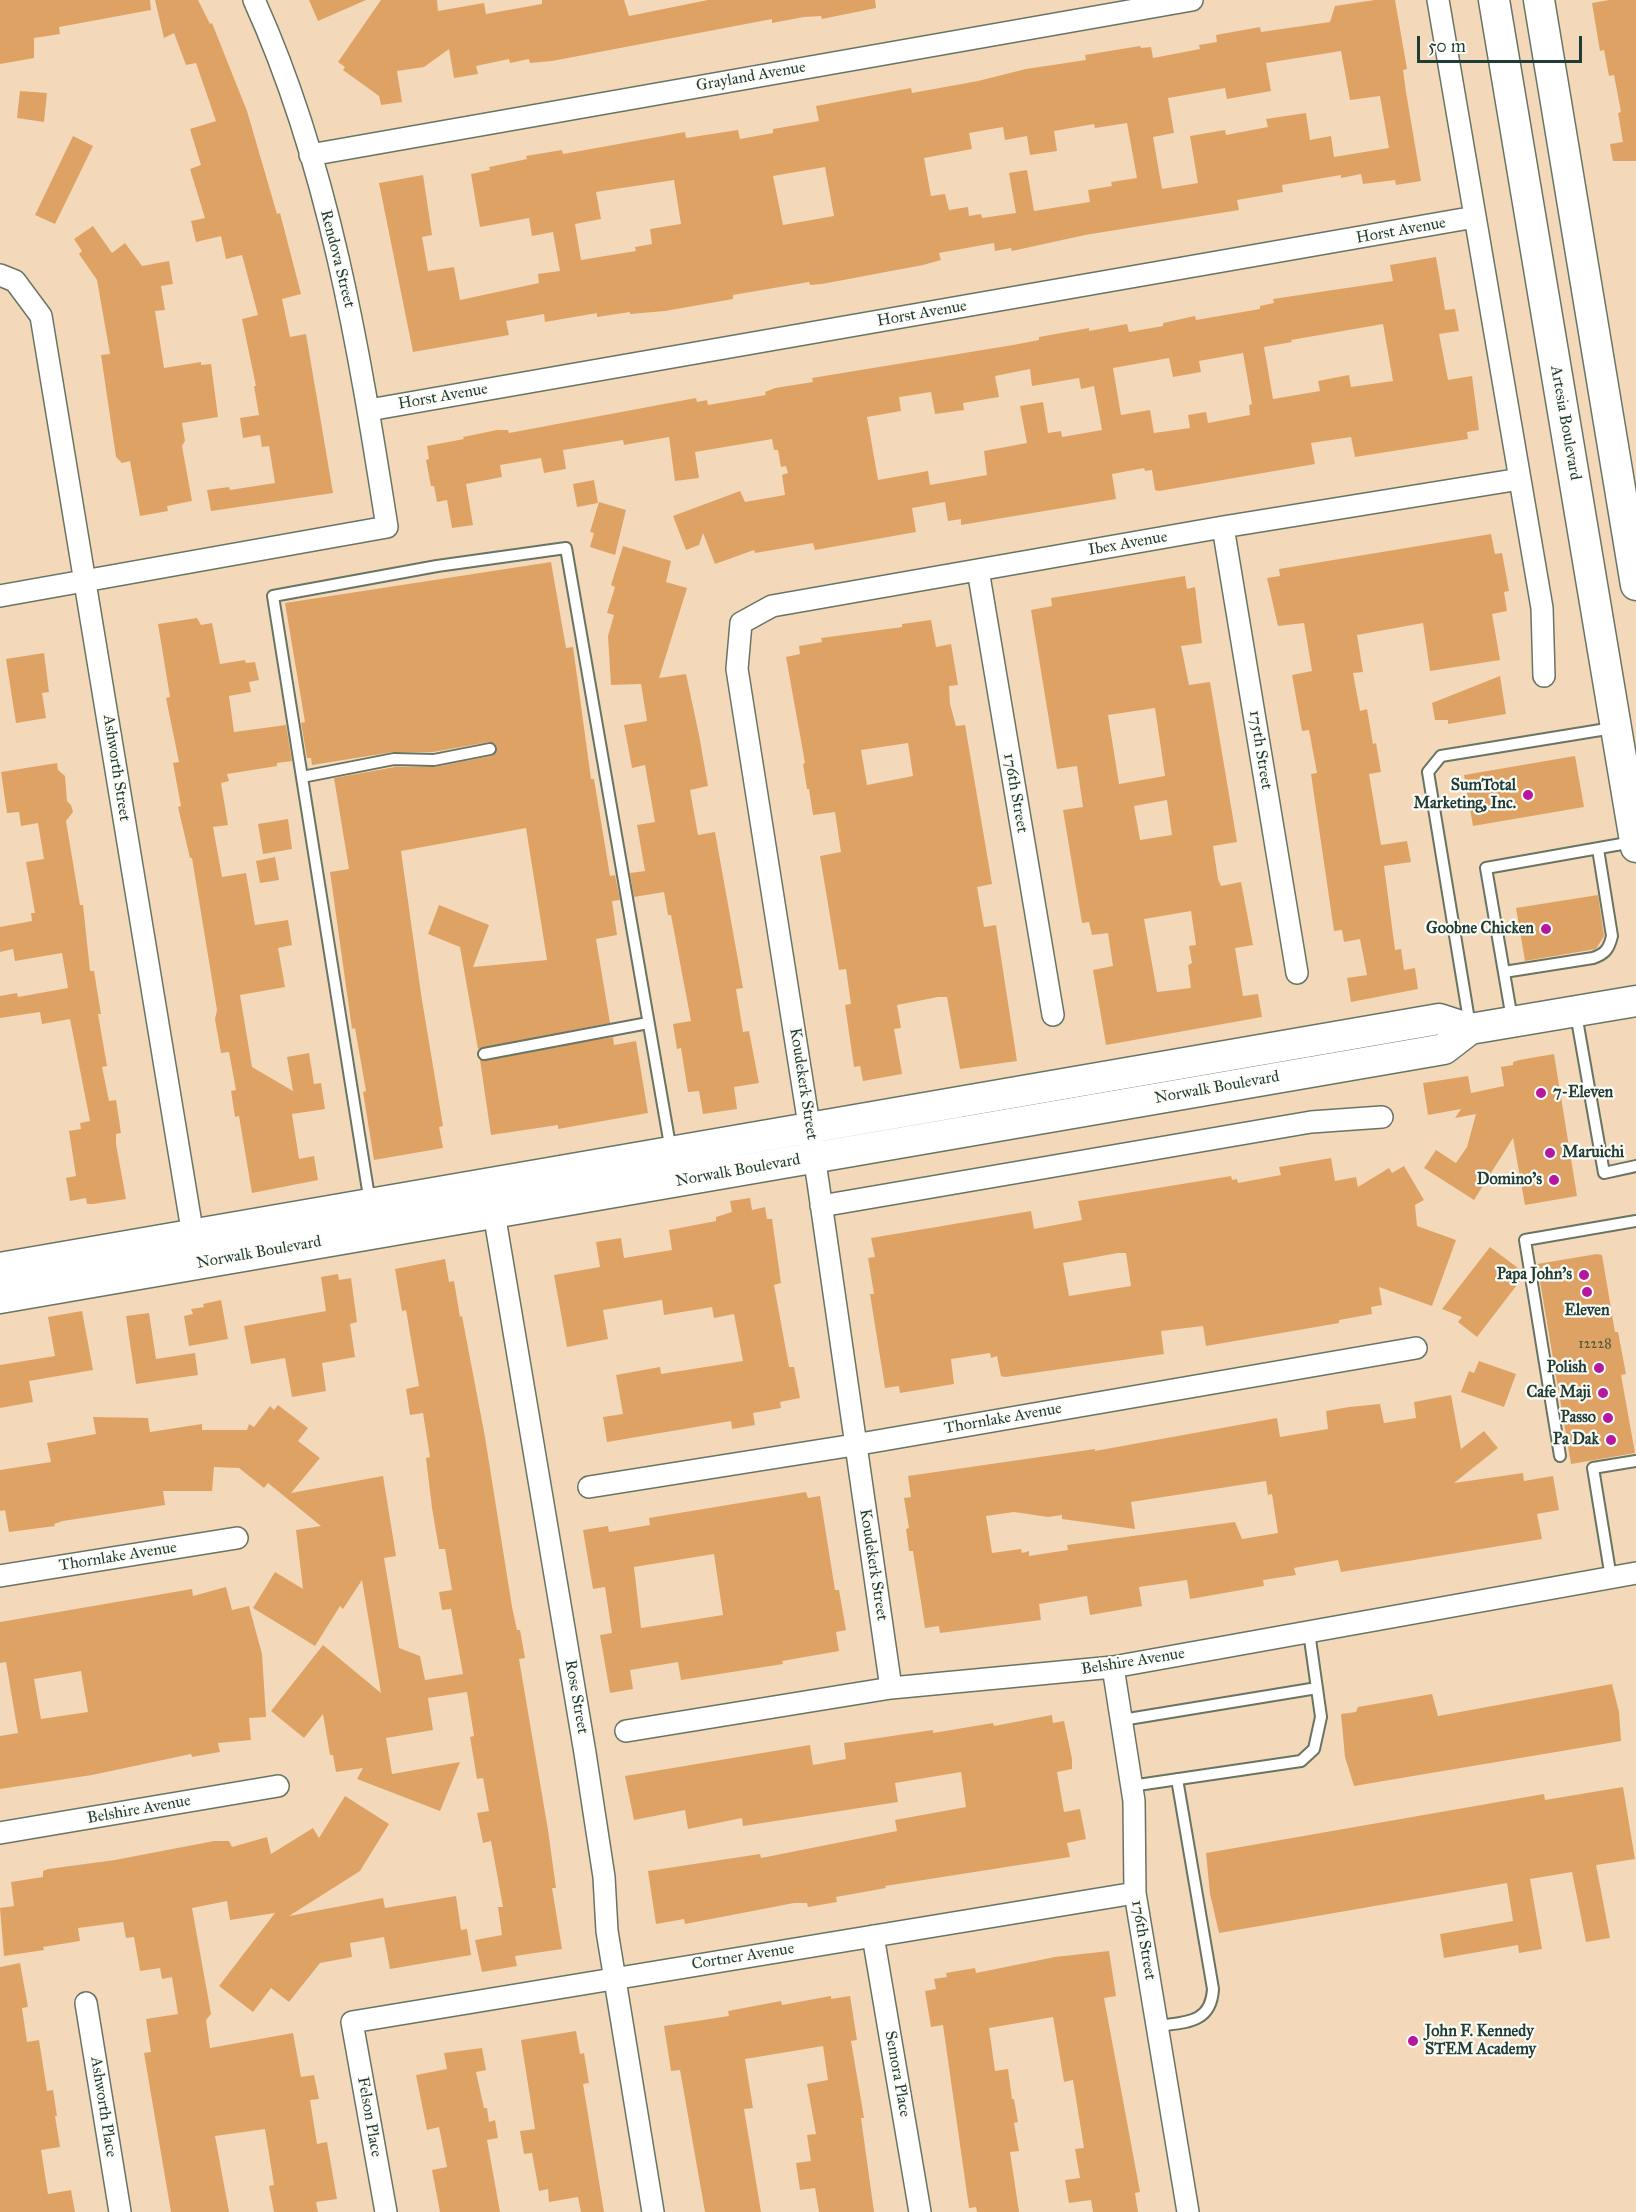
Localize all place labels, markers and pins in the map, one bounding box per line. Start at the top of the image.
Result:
place label: SumTotal Marketing, Inc. [1414,776,1516,814]
marker: SumTotal Marketing, Inc. [1521,788,1535,802]
place label: Goobne Chicken [1426,919,1534,939]
marker: Goobne Chicken [1539,922,1553,936]
place label: 7-Eleven [1553,1083,1613,1103]
marker: 7-Eleven [1534,1086,1548,1100]
place label: Maruichi [1562,1143,1624,1163]
marker: Maruichi [1543,1146,1557,1160]
place label: Domino's [1477,1170,1542,1190]
marker: Domino's [1547,1173,1561,1187]
place label: Papa John's [1497,1265,1572,1285]
marker: Papa John's [1577,1268,1591,1282]
marker: Eleven [1580,1285,1594,1299]
place label: Eleven [1564,1301,1610,1321]
place label: Polish [1547,1358,1587,1378]
marker: Polish [1592,1361,1606,1375]
place label: Cafe Maji [1526,1383,1591,1403]
marker: Cafe Maji [1596,1386,1610,1400]
place label: Passo [1561,1408,1596,1428]
marker: Passo [1601,1411,1615,1425]
place label: Pa Dak [1553,1430,1599,1450]
marker: Pa Dak [1604,1433,1618,1447]
place label: John F. Kennedy STEM Academy [1425,2022,1536,2060]
marker: John F. Kennedy STEM Academy [1406,2034,1420,2048]

